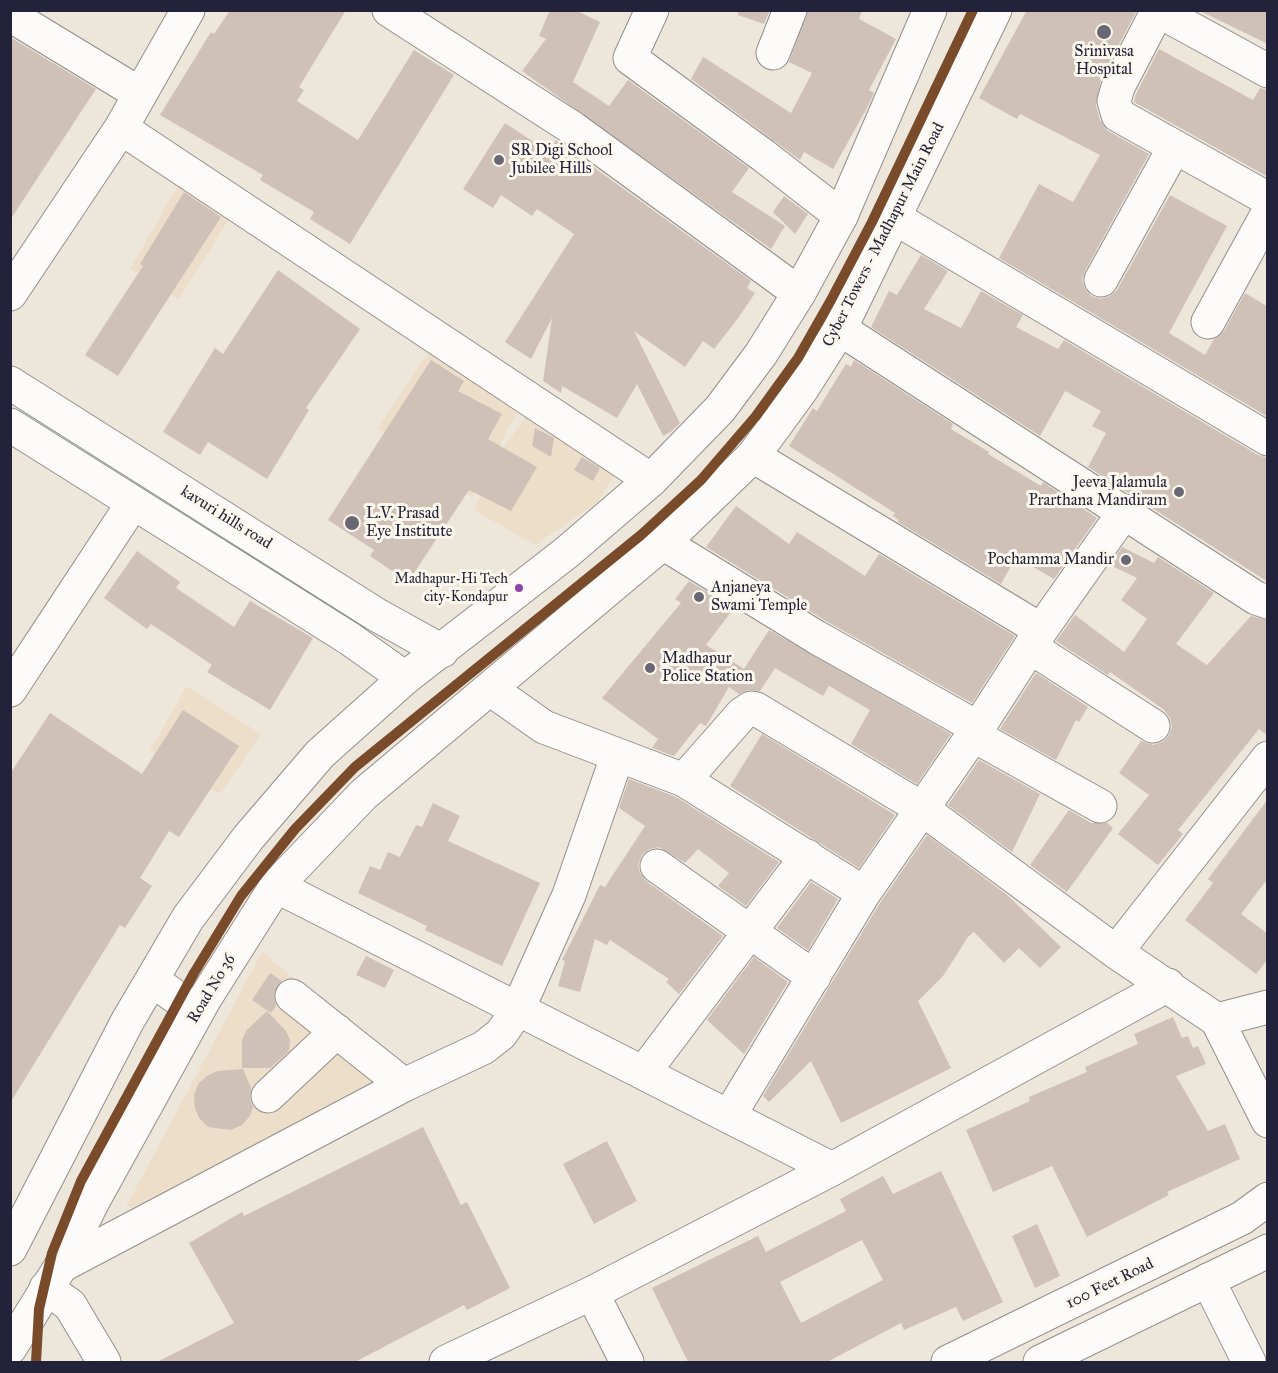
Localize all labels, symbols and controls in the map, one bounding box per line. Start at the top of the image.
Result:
marker: Srinivasa Hospital [1095,23,1113,41]
place label: Srinivasa Hospital [1074,42,1134,80]
street label: Cyber Towers - Madhapur Main Road [819,120,949,350]
place label: SR Digi School Jubilee Hills [511,141,613,179]
marker: SR Digi School Jubilee Hills [492,153,506,167]
place label: Jeeva Jalamula Prarthana Mandiram [1028,473,1167,511]
street label: kavuri hills road [177,482,275,554]
marker: Jeeva Jalamula Prarthana Mandiram [1172,485,1186,499]
place label: L.V. Prasad Eye Institute [366,504,452,542]
marker: L.V. Prasad Eye Institute [343,514,361,532]
place label: Pochamma Mandir [987,550,1114,570]
marker: Pochamma Mandir [1119,553,1133,567]
place label: Madhapur-Hi Tech city-Kondapur [395,572,508,604]
place label: Anjaneya Swami Temple [711,578,807,616]
marker: Madhapur-Hi Tech city-Kondapur [513,582,525,594]
marker: Anjaneya Swami Temple [692,590,706,604]
place label: Madhapur Police Station [662,649,753,687]
marker: Madhapur Police Station [643,661,657,675]
street label: Road No 36 [184,951,240,1027]
street label: 100 Feet Road [1063,1255,1157,1313]

